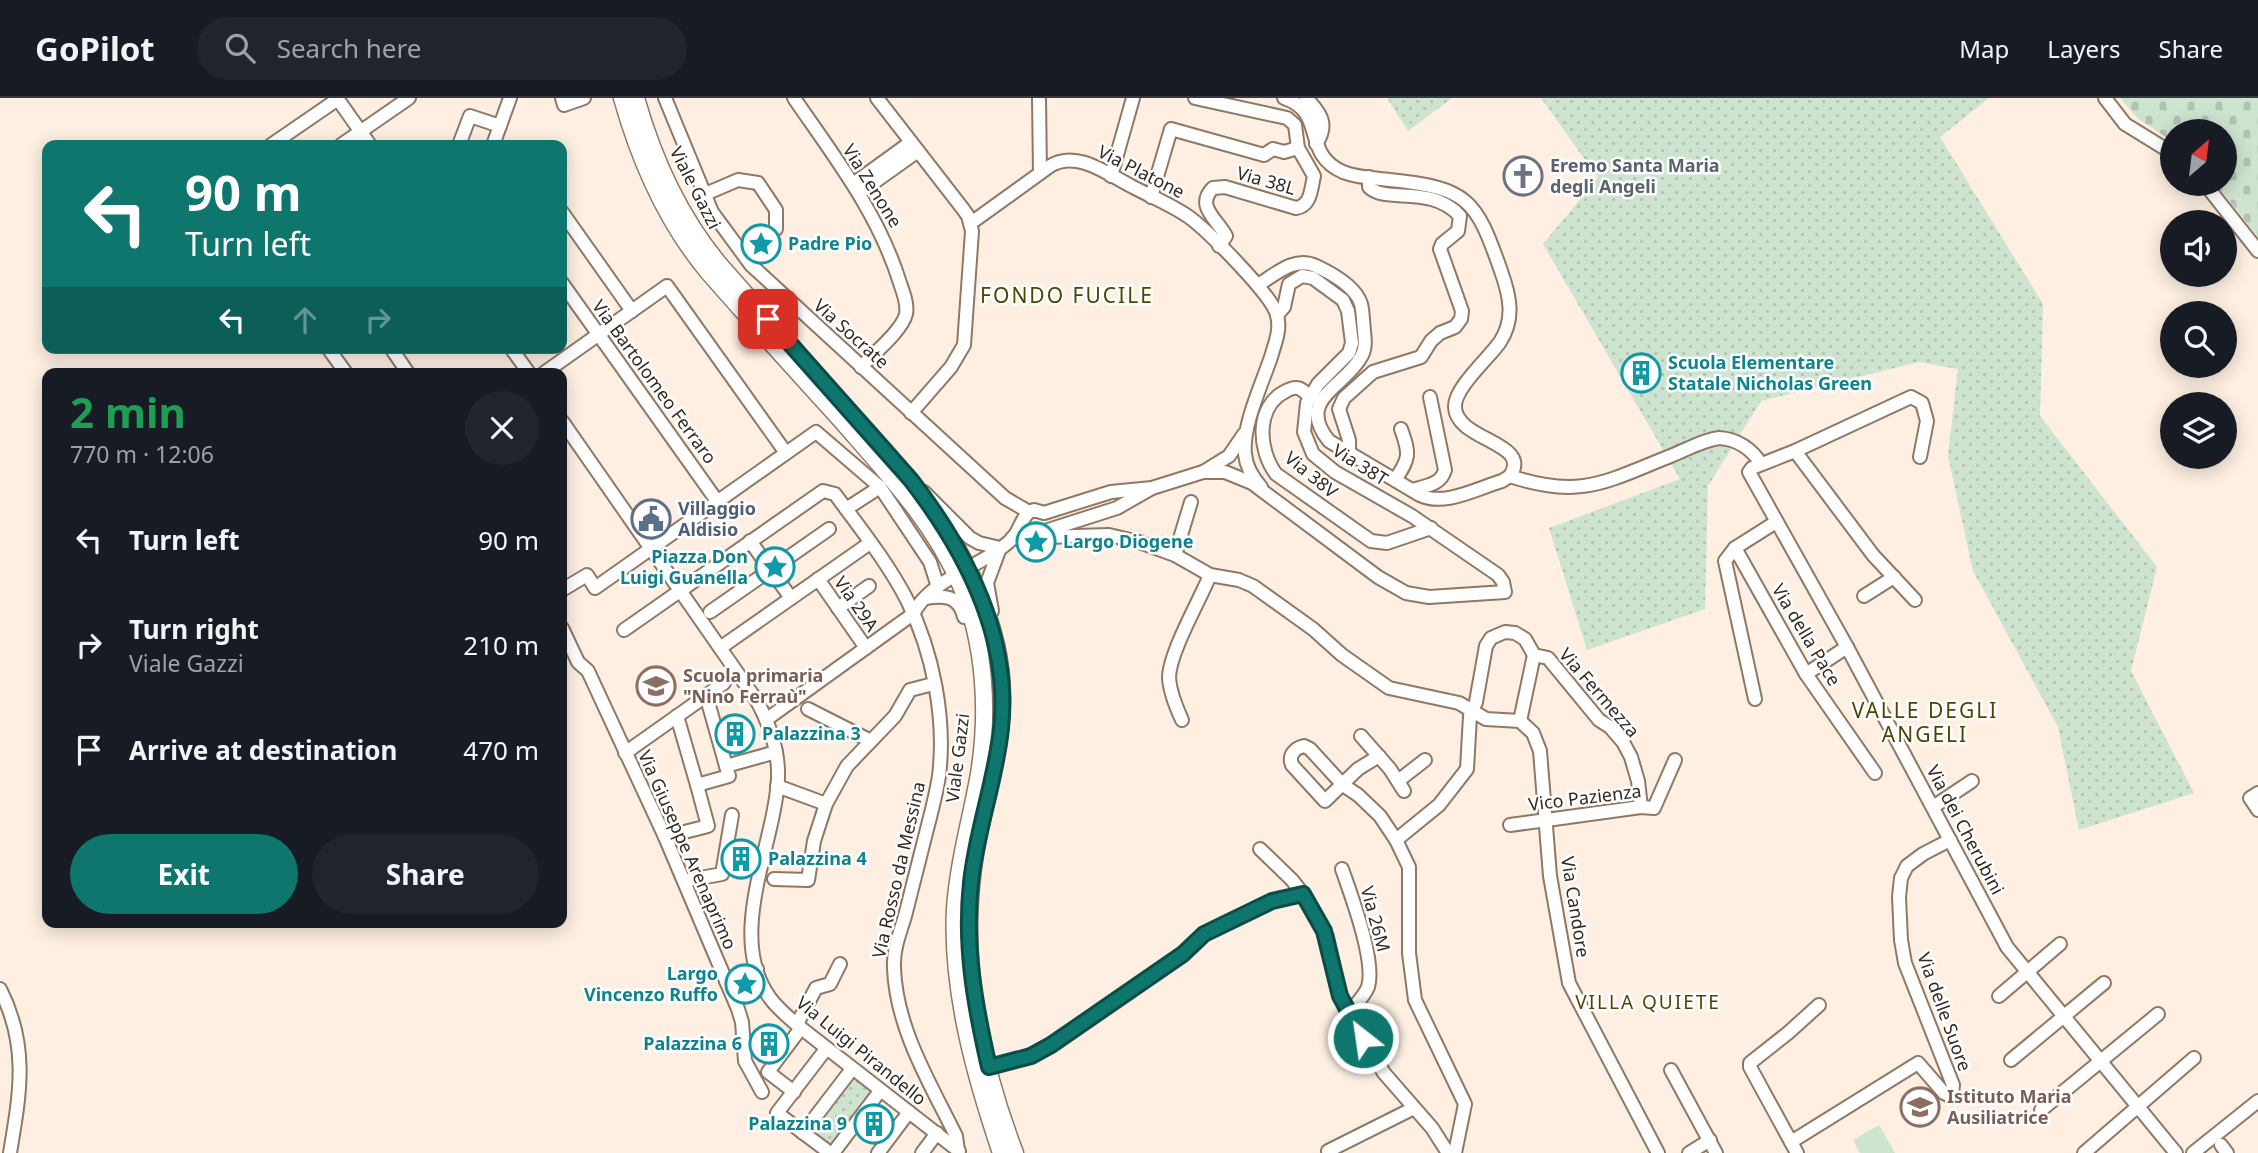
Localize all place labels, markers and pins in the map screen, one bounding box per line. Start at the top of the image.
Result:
place label: Eremo Santa Maria degli Angeli [1550,153,1720,198]
church icon: Eremo Santa Maria degli Angeli [1502,155,1544,197]
place icon: Padre Pio [740,223,782,265]
place label: Padre Pio [788,231,872,255]
pin [738,289,798,349]
place label: Scuola Elementare Statale Nicholas Green [1668,350,1872,395]
building icon: Scuola Elementare Statale Nicholas Green [1620,352,1662,394]
place label: Villaggio Aldisio [678,496,756,541]
public building icon: Villaggio Aldisio [630,498,672,540]
place icon: Largo Diogene [1015,521,1057,563]
place label: Largo Diogene [1063,529,1193,553]
place label: Piazza Don Luigi Guanella [620,544,748,589]
place icon: Piazza Don Luigi Guanella [754,546,796,588]
place label: Scuola primaria "Nino Ferraù" [683,663,823,708]
school or university icon: Scuola primaria "Nino Ferraù" [635,665,677,707]
building icon: Palazzina 3 [714,713,756,755]
place label: Palazzina 3 [762,721,861,745]
building icon: Palazzina 4 [720,838,762,880]
place label: Palazzina 4 [768,846,867,870]
place label: Largo Vincenzo Ruffo [584,961,718,1006]
place icon: Largo Vincenzo Ruffo [724,963,766,1005]
building icon: Palazzina 6 [748,1023,790,1065]
place label: Palazzina 6 [643,1031,742,1055]
place label: Istituto Maria Ausiliatrice [1947,1084,2071,1129]
school or university icon: Istituto Maria Ausiliatrice [1899,1086,1941,1128]
building icon: Palazzina 9 [853,1103,895,1145]
place label: Palazzina 9 [748,1111,847,1135]

